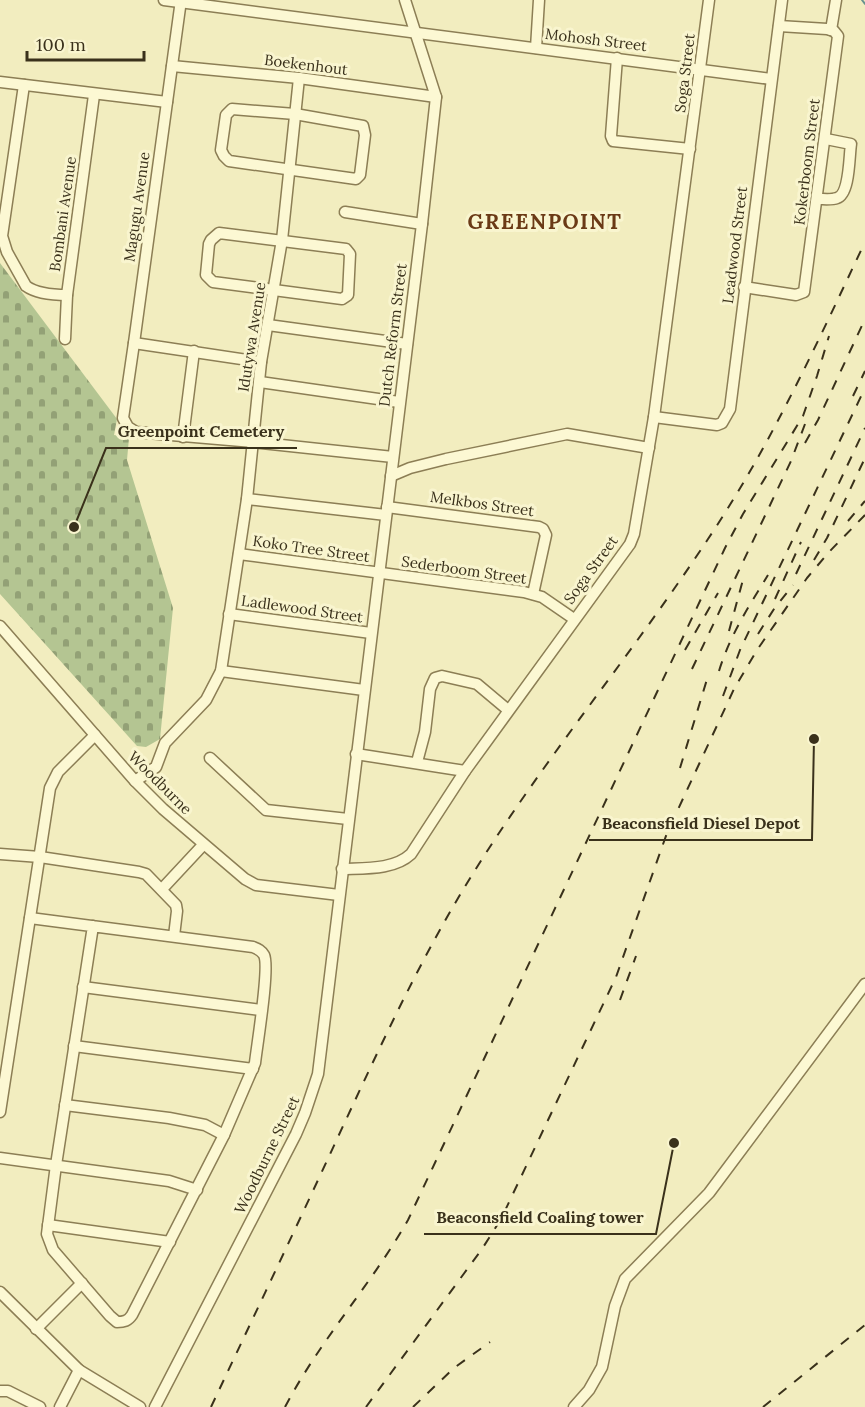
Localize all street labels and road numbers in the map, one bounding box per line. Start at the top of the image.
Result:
street label: Mohosh Street [544,24,648,55]
street label: Soga Street [670,32,699,114]
street label: Boekenhout [263,50,349,79]
street label: Kokerboom Street [789,97,824,226]
street label: Magugu Avenue [119,151,154,263]
street label: Bombani Avenue [45,155,80,273]
street label: Leadwood Street [718,185,751,305]
street label: Dutch Reform Street [374,262,411,408]
street label: Idutywa Avenue [233,281,270,393]
street label: Melkbos Street [429,487,535,520]
street label: Koko Tree Street [251,531,371,566]
street label: Soga Street [559,532,622,608]
street label: Sederboom Street [400,551,528,588]
street label: Ladlewood Street [240,591,364,626]
street label: Woodburne [125,747,196,818]
street label: Woodburne Street [230,1093,303,1217]

